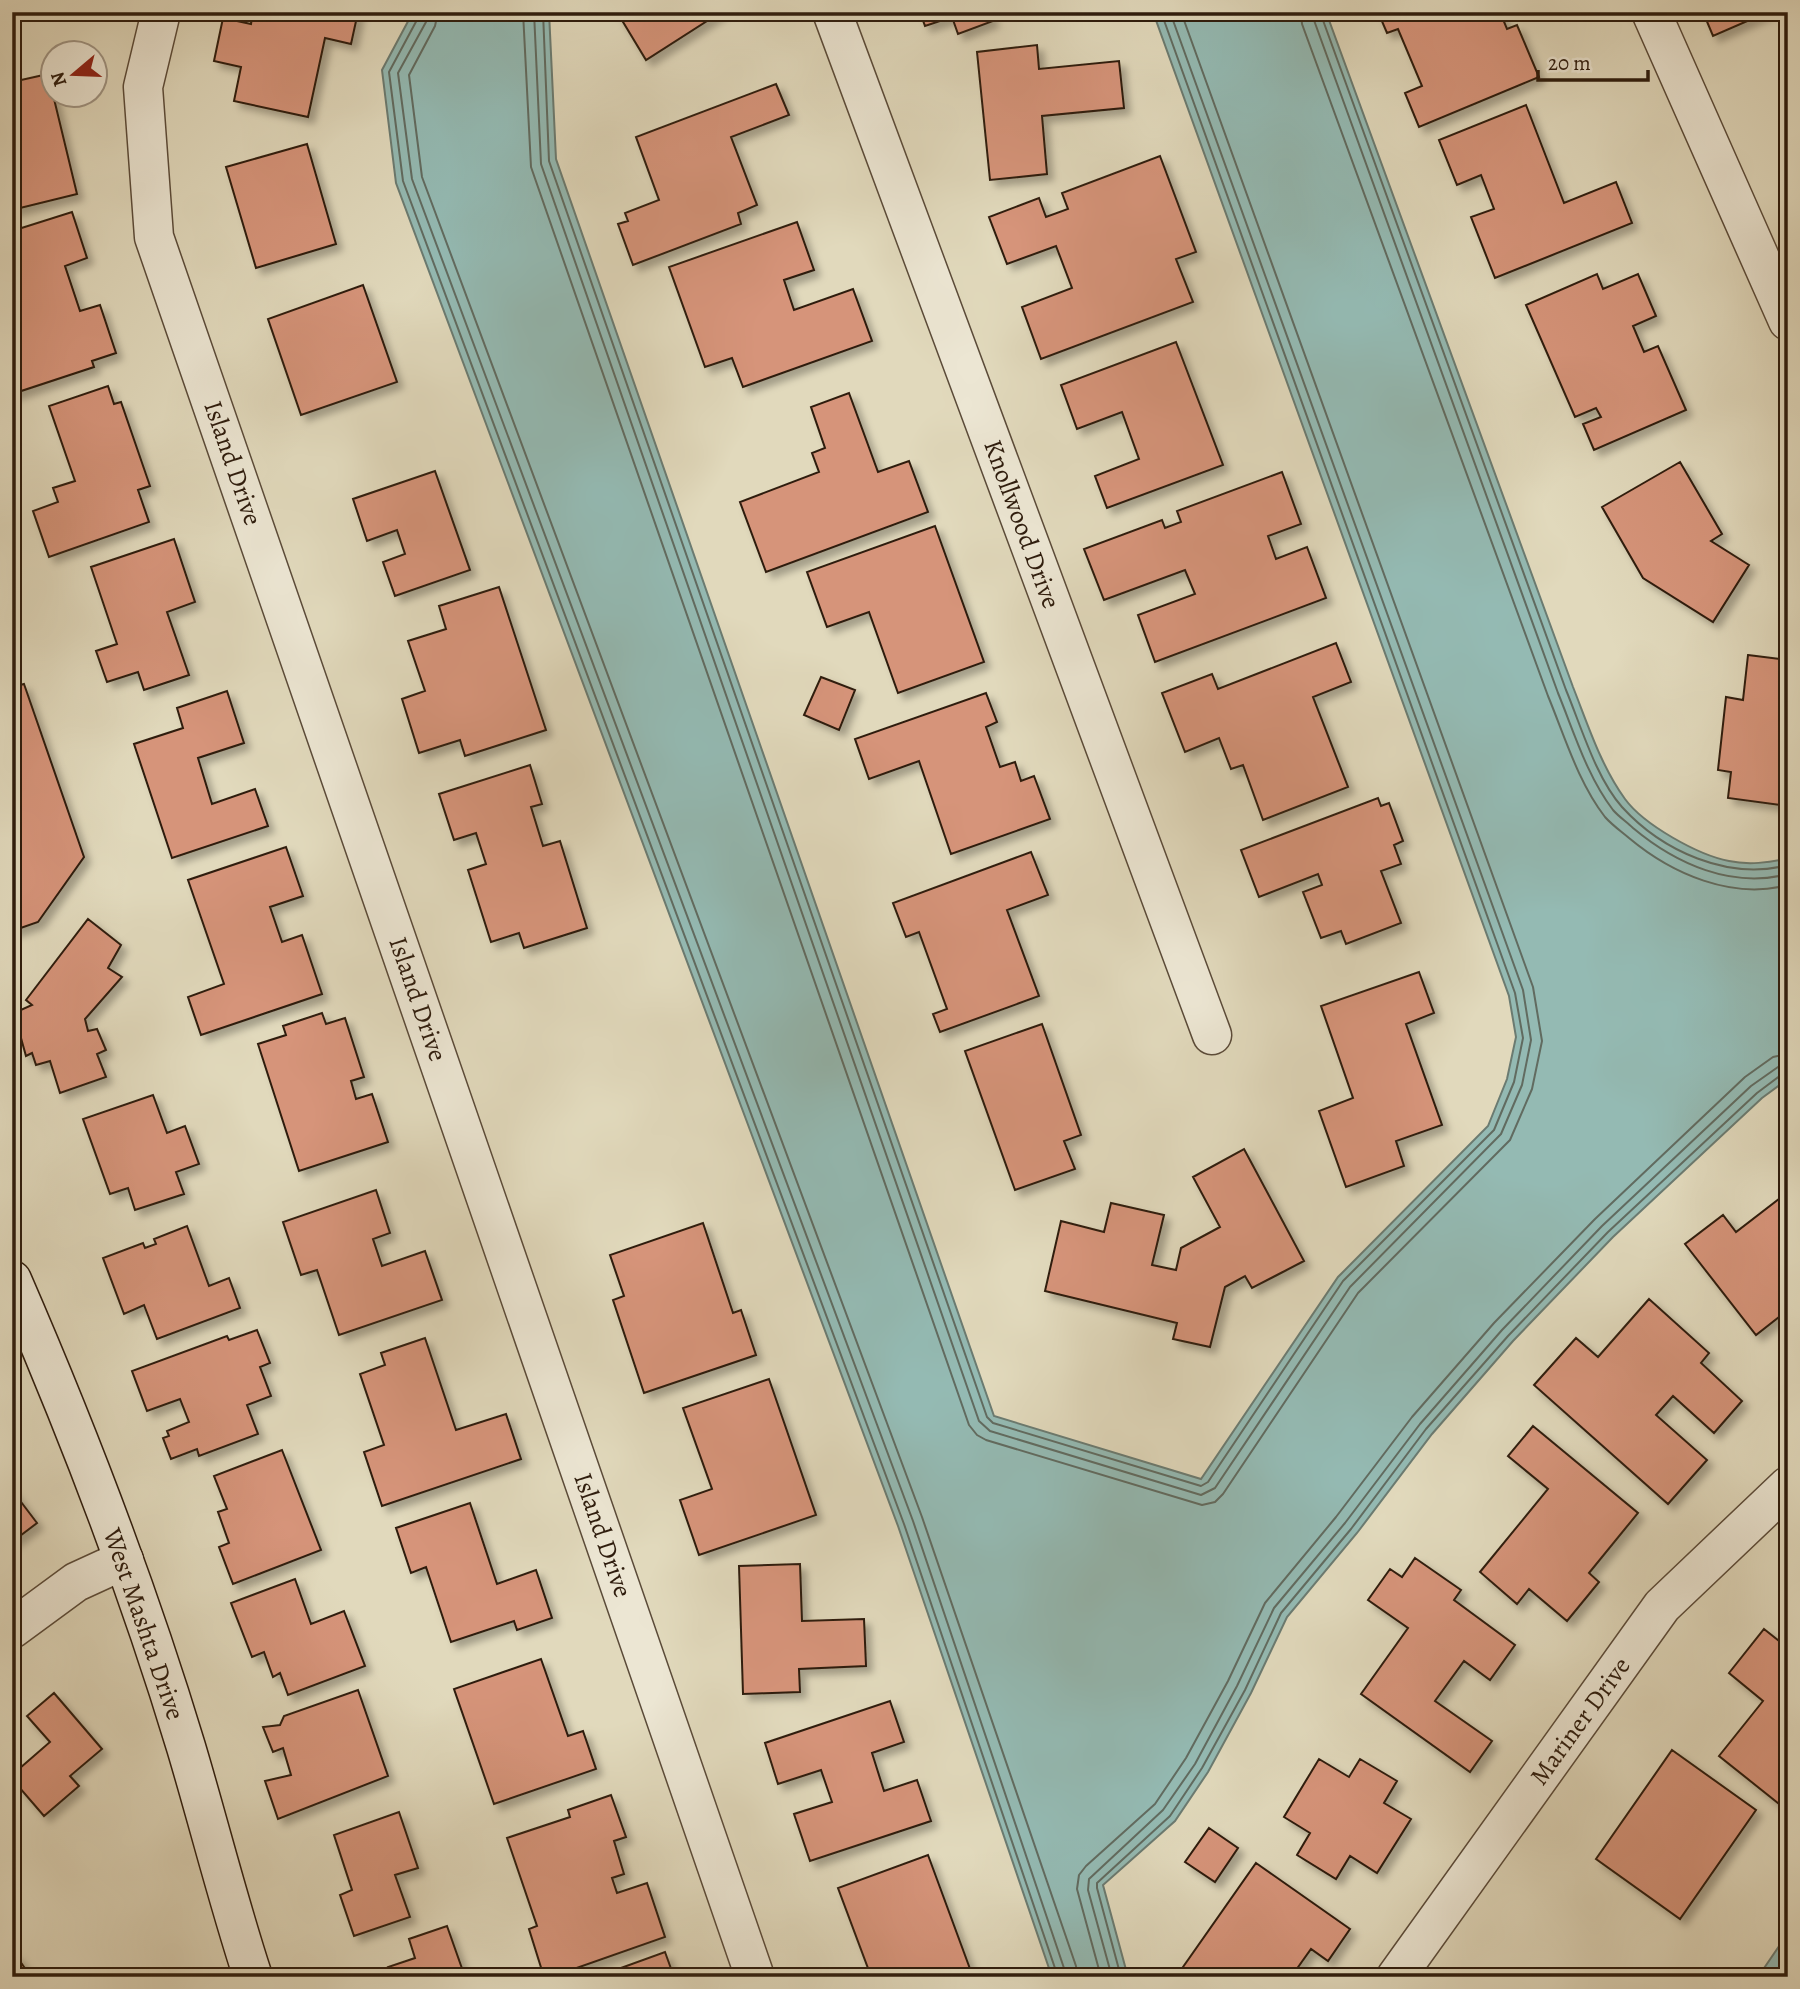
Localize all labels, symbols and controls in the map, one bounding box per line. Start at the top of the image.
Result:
north arrow [38,38,108,108]
scale bar [1538,38,1648,82]
text: 20 m [1548,49,1591,77]
text: N [44,68,73,90]
street label: Island Drive [195,396,271,530]
street label: Knollwood Drive [975,435,1069,613]
street label: Island Drive [380,932,456,1066]
street label: Island Drive [565,1468,641,1602]
street label: West Mashta Drive [94,1523,193,1725]
street label: Mariner Drive [1522,1650,1638,1792]

